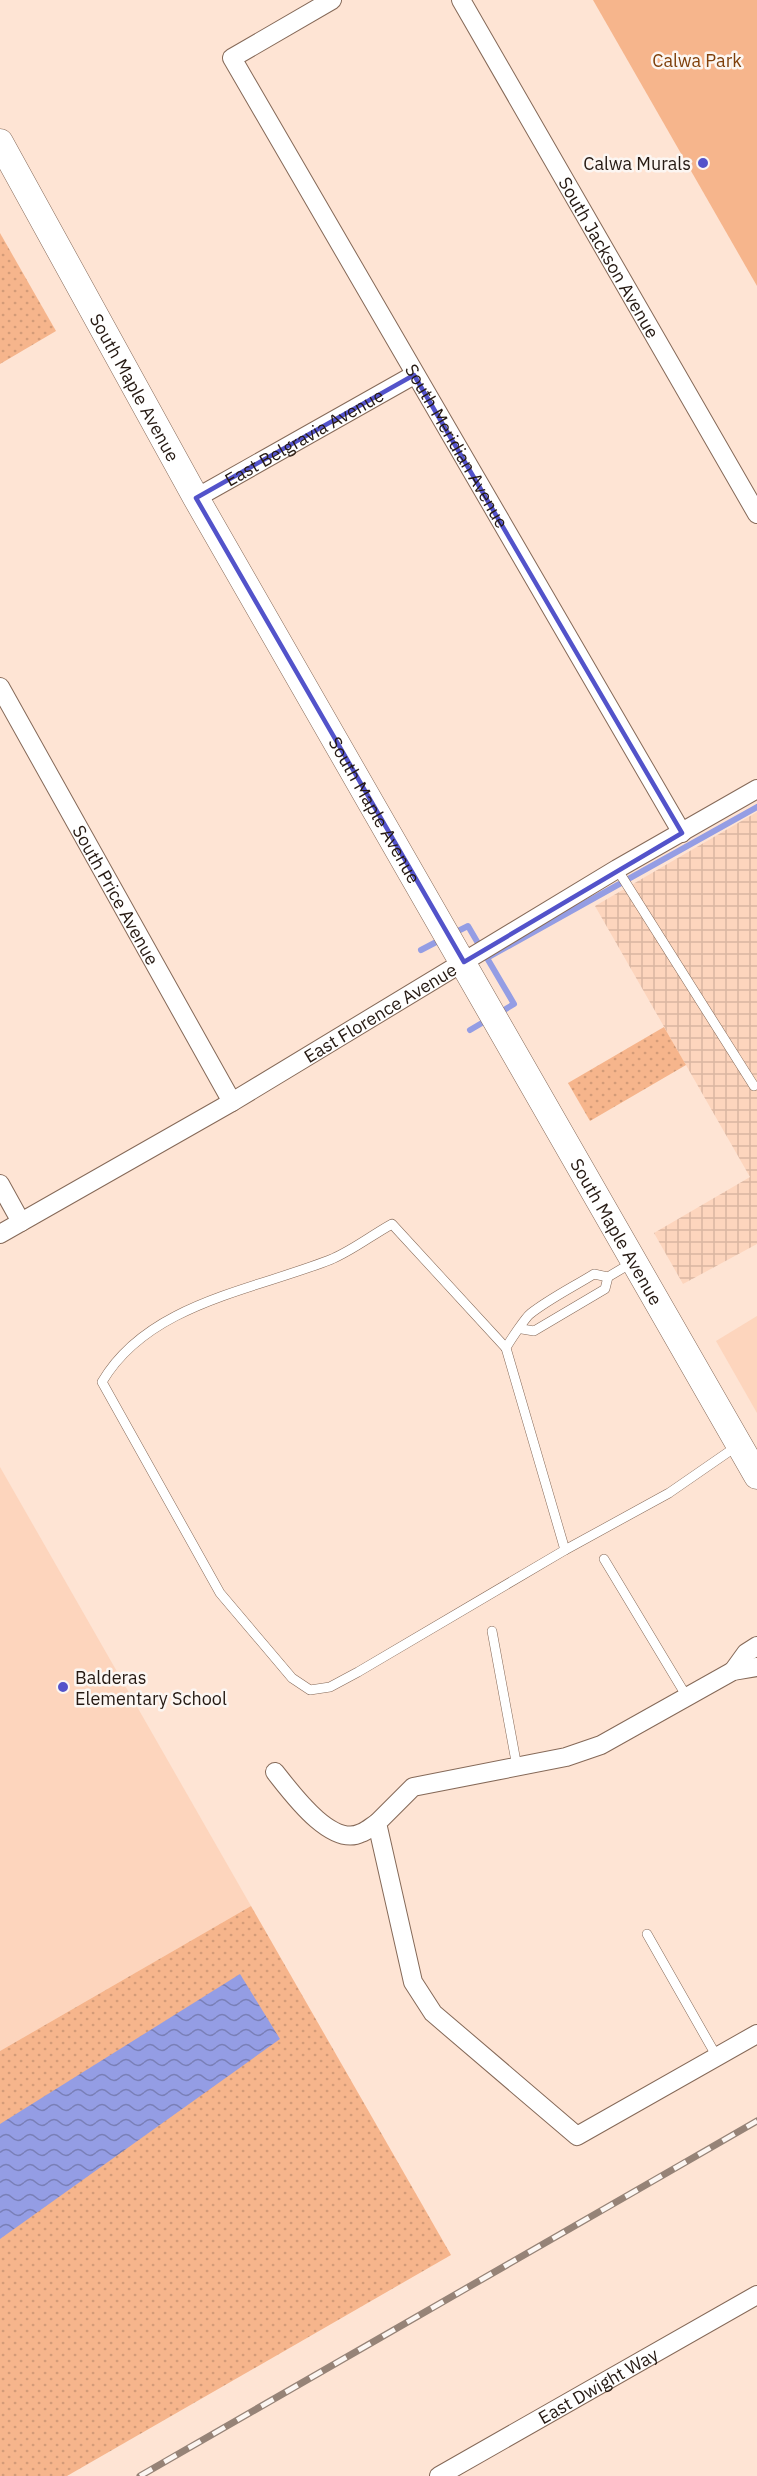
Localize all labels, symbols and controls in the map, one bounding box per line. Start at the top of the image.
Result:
park label: Calwa Park [652,49,742,72]
place label: Calwa Murals [583,152,691,175]
marker: Calwa Murals [696,156,710,170]
street label: South Jackson Avenue [554,173,665,342]
street label: South Maple Avenue [85,309,185,465]
street label: South Meridian Avenue [400,359,514,532]
street label: East Belgravia Avenue [220,383,388,491]
street label: South Maple Avenue [324,732,426,888]
street label: South Price Avenue [68,821,164,969]
street label: East Florence Avenue [300,957,461,1067]
street label: South Maple Avenue [566,1154,668,1309]
place label: Balderas Elementary School [75,1666,227,1710]
marker: Balderas Elementary School [56,1680,70,1694]
street label: East Dwight Way [534,2342,662,2429]

